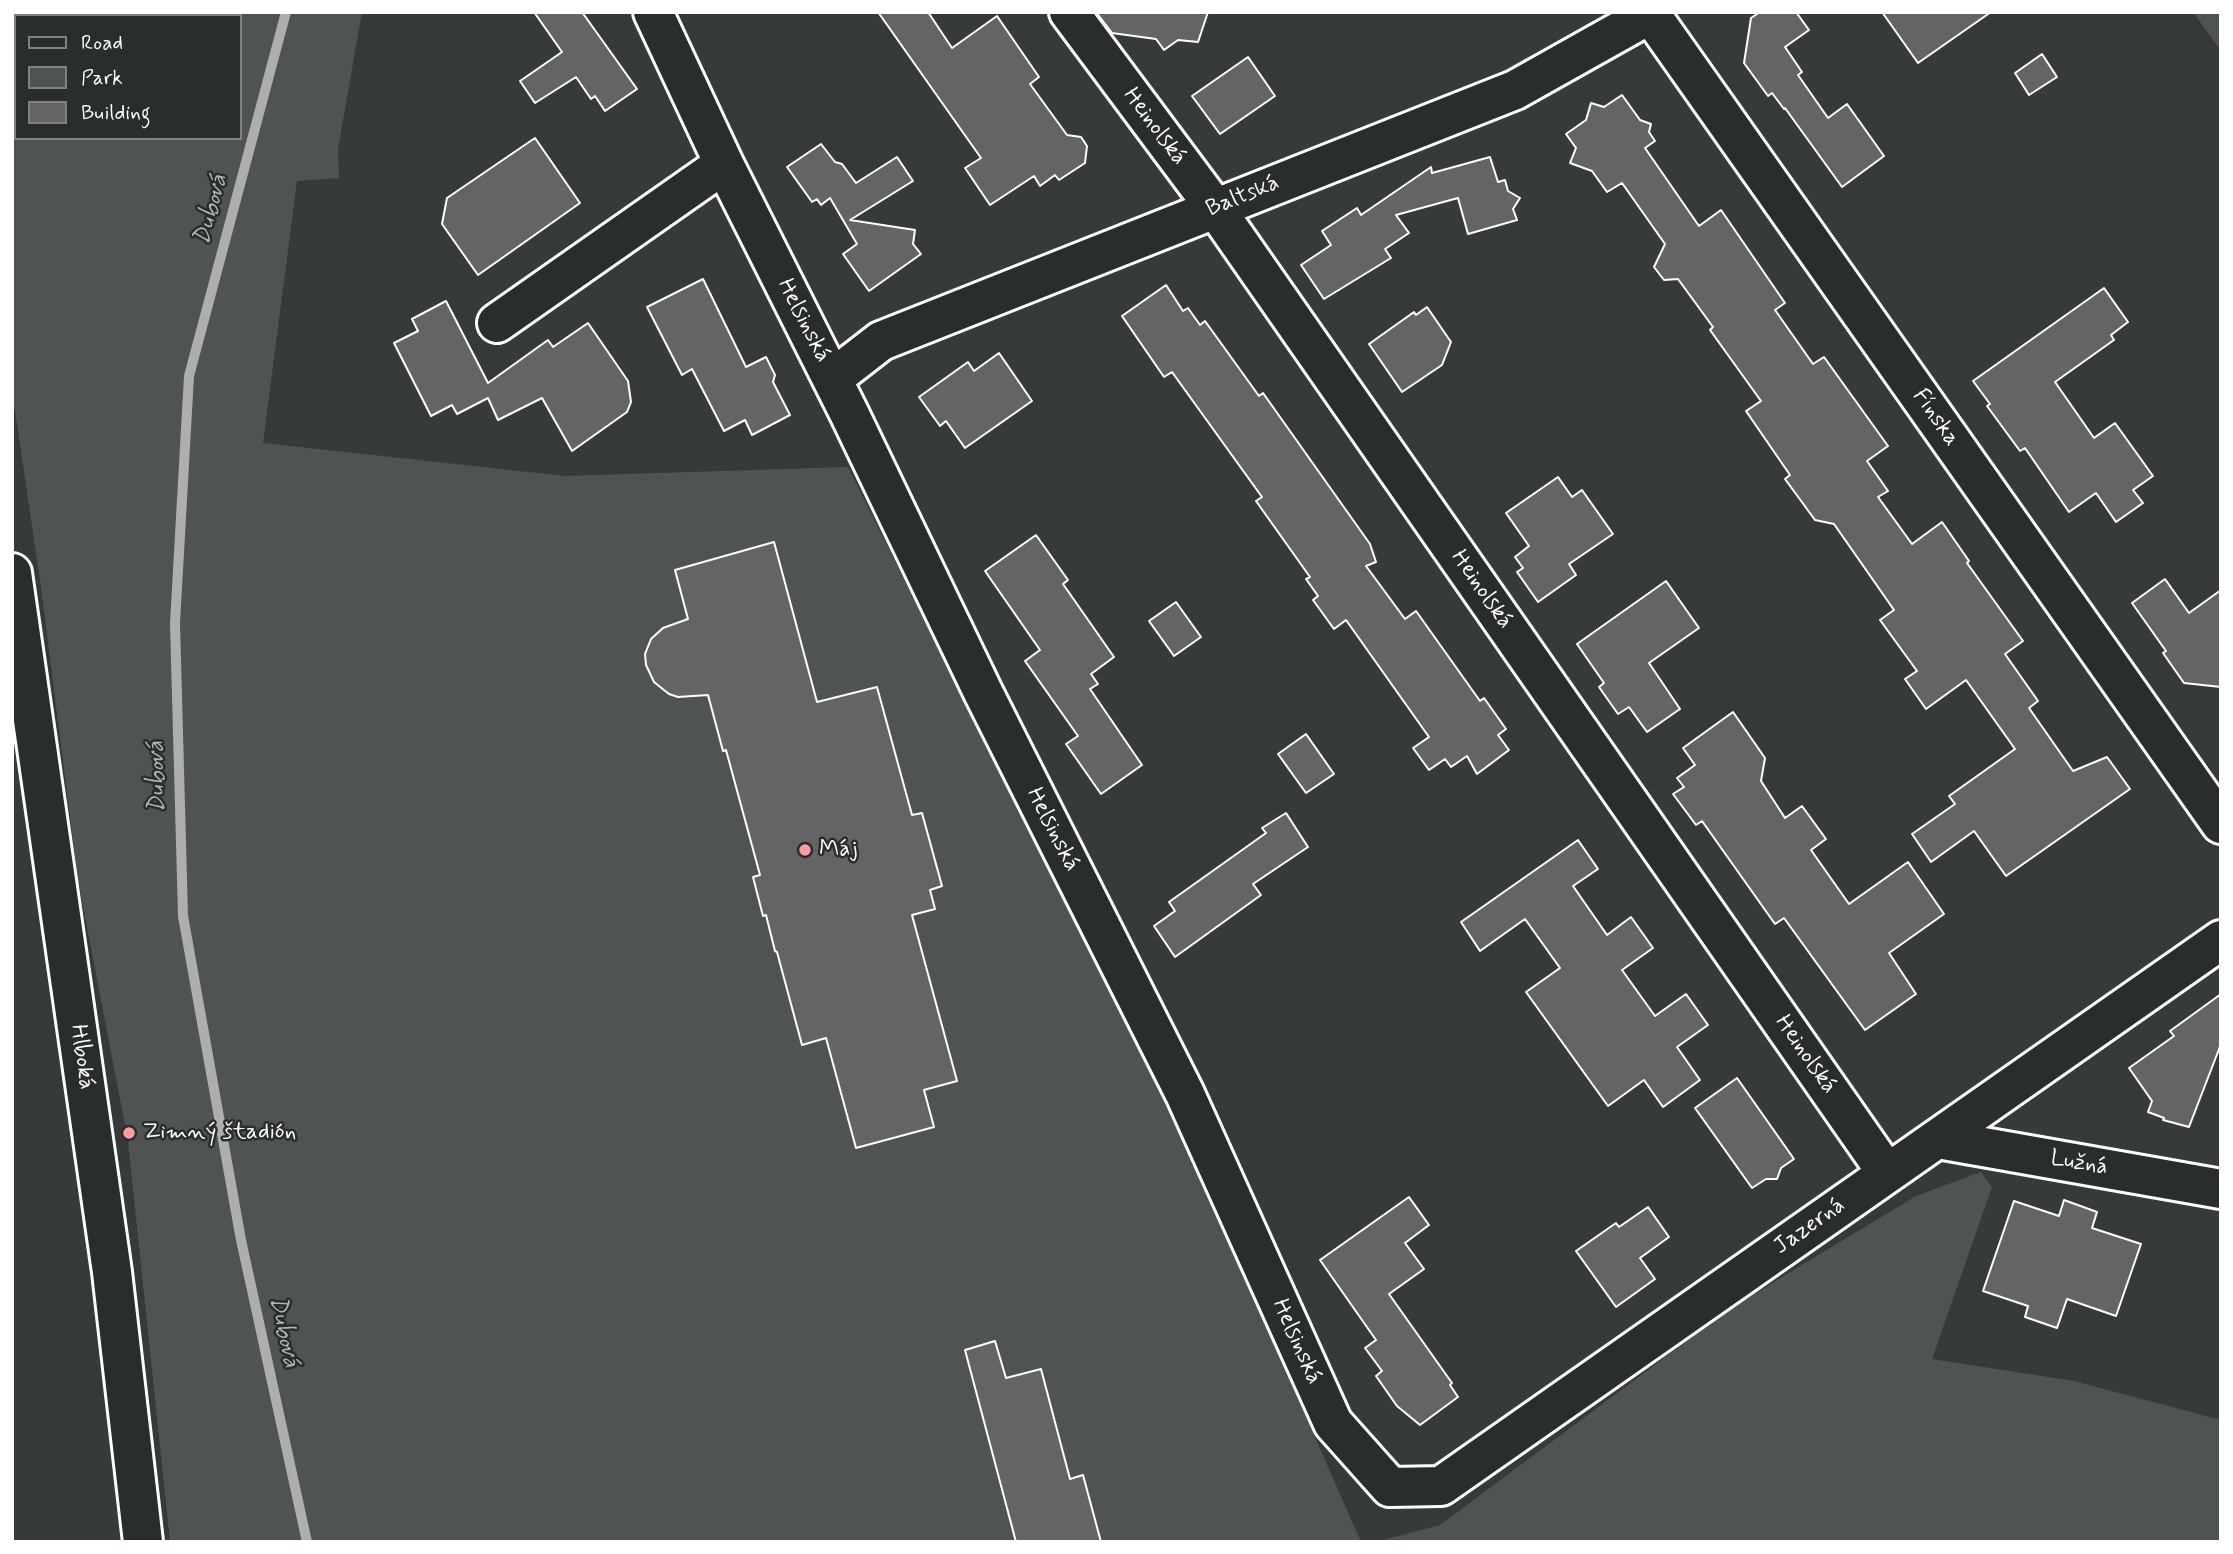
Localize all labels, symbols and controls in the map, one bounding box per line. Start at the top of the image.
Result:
legend [14,14,242,140]
text: Road [81,29,123,57]
text: Park [81,64,123,92]
street label: Heinolská [1116,83,1192,171]
text: Building [81,99,151,127]
street label: Baltská [1202,170,1284,224]
water label: Dubová [189,171,235,249]
street label: Helsinská [770,275,836,367]
street label: Fínska [1905,384,1965,452]
street label: Heinolská [1444,545,1518,635]
water label: Dubová [143,741,173,813]
street label: Helsinská [1019,784,1085,876]
place label: Máj [819,836,858,864]
marker: Máj [797,842,813,858]
street label: Heinolská [1768,1010,1842,1100]
street label: Hlboká [63,1023,99,1091]
place label: Zimný štadión [143,1119,296,1147]
marker: Zimný štadión [121,1125,137,1141]
street label: Lužná [2048,1145,2110,1183]
street label: Jazerná [1769,1193,1851,1261]
water label: Dubová [261,1294,305,1370]
street label: Helsinská [1265,1295,1327,1389]

